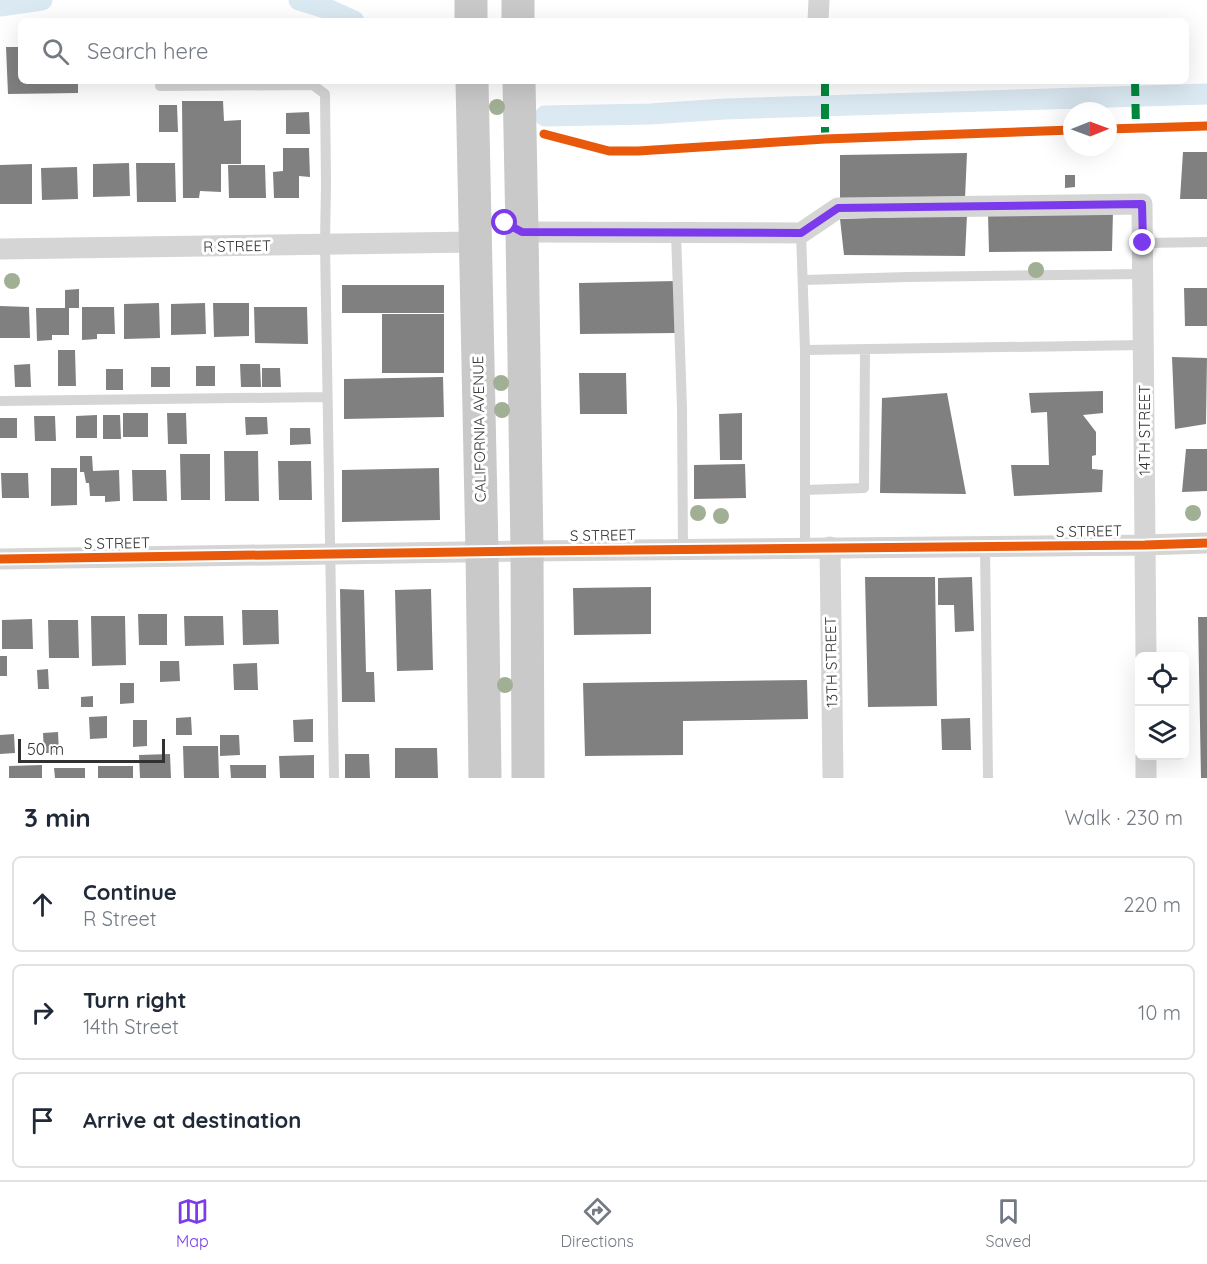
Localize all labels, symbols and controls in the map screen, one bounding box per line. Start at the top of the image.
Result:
search box [18,18,1189,84]
icon: search [39,35,72,68]
text: Search here [87,37,208,65]
north arrow [1063,102,1117,156]
route start [491,209,517,235]
route end [1129,229,1155,255]
street label: R STREET [203,236,271,256]
street label: CALIFORNIA AVENUE [468,356,490,502]
street label: 14TH STREET [1135,385,1154,475]
street label: S STREET [1056,521,1122,541]
street label: S STREET [570,525,636,545]
street label: S STREET [84,533,150,553]
street label: 13TH STREET [821,616,841,708]
map controls [1135,652,1189,760]
button: locate [1135,652,1189,706]
button: layers [1135,706,1189,760]
scale bar [18,736,165,764]
text: 50 m [27,739,64,759]
text: 3 min [24,801,91,834]
text: Walk · 230 m [1064,805,1183,830]
text: Continue [83,878,177,906]
icon: ahead [26,888,59,921]
text: 220 m [1123,892,1181,917]
text: R Street [83,906,157,931]
text: Turn right [83,986,187,1014]
icon: right [26,996,59,1029]
text: 10 m [1138,1000,1181,1025]
text: 14th Street [83,1014,179,1039]
icon: arrive [26,1104,59,1137]
text: Arrive at destination [83,1106,301,1134]
tab: Map [176,1195,209,1251]
tab: Directions [561,1195,634,1251]
tab: Saved [986,1195,1031,1251]

